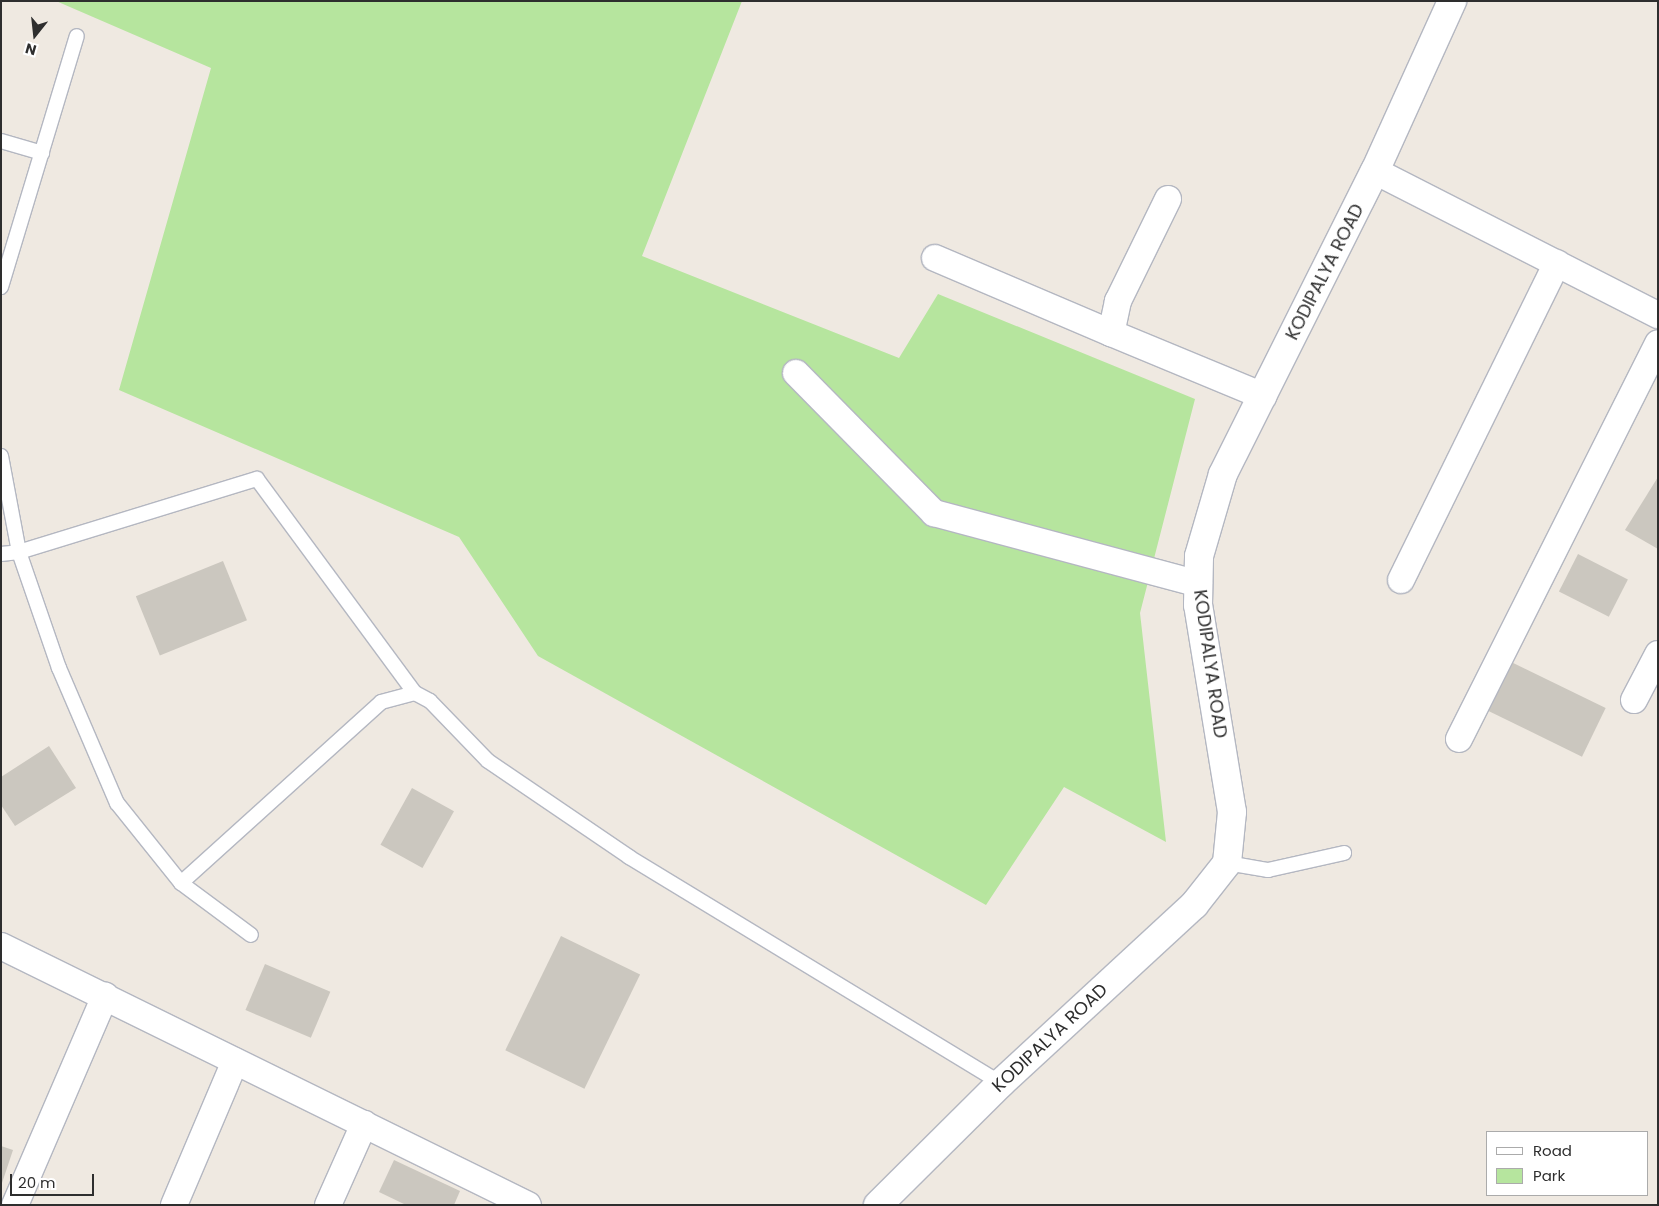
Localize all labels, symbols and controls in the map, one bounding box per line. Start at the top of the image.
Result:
north arrow [10,10,60,60]
text: N [23,38,39,60]
street label: KODIPALYA ROAD [1281,200,1369,344]
street label: KODIPALYA ROAD [1189,588,1231,740]
street label: KODIPALYA ROAD [988,979,1112,1097]
legend [1486,1131,1649,1196]
text: Road [1533,1140,1572,1161]
scale bar [12,1164,96,1196]
text: Park [1533,1165,1565,1186]
text: 20 m [18,1172,56,1193]

